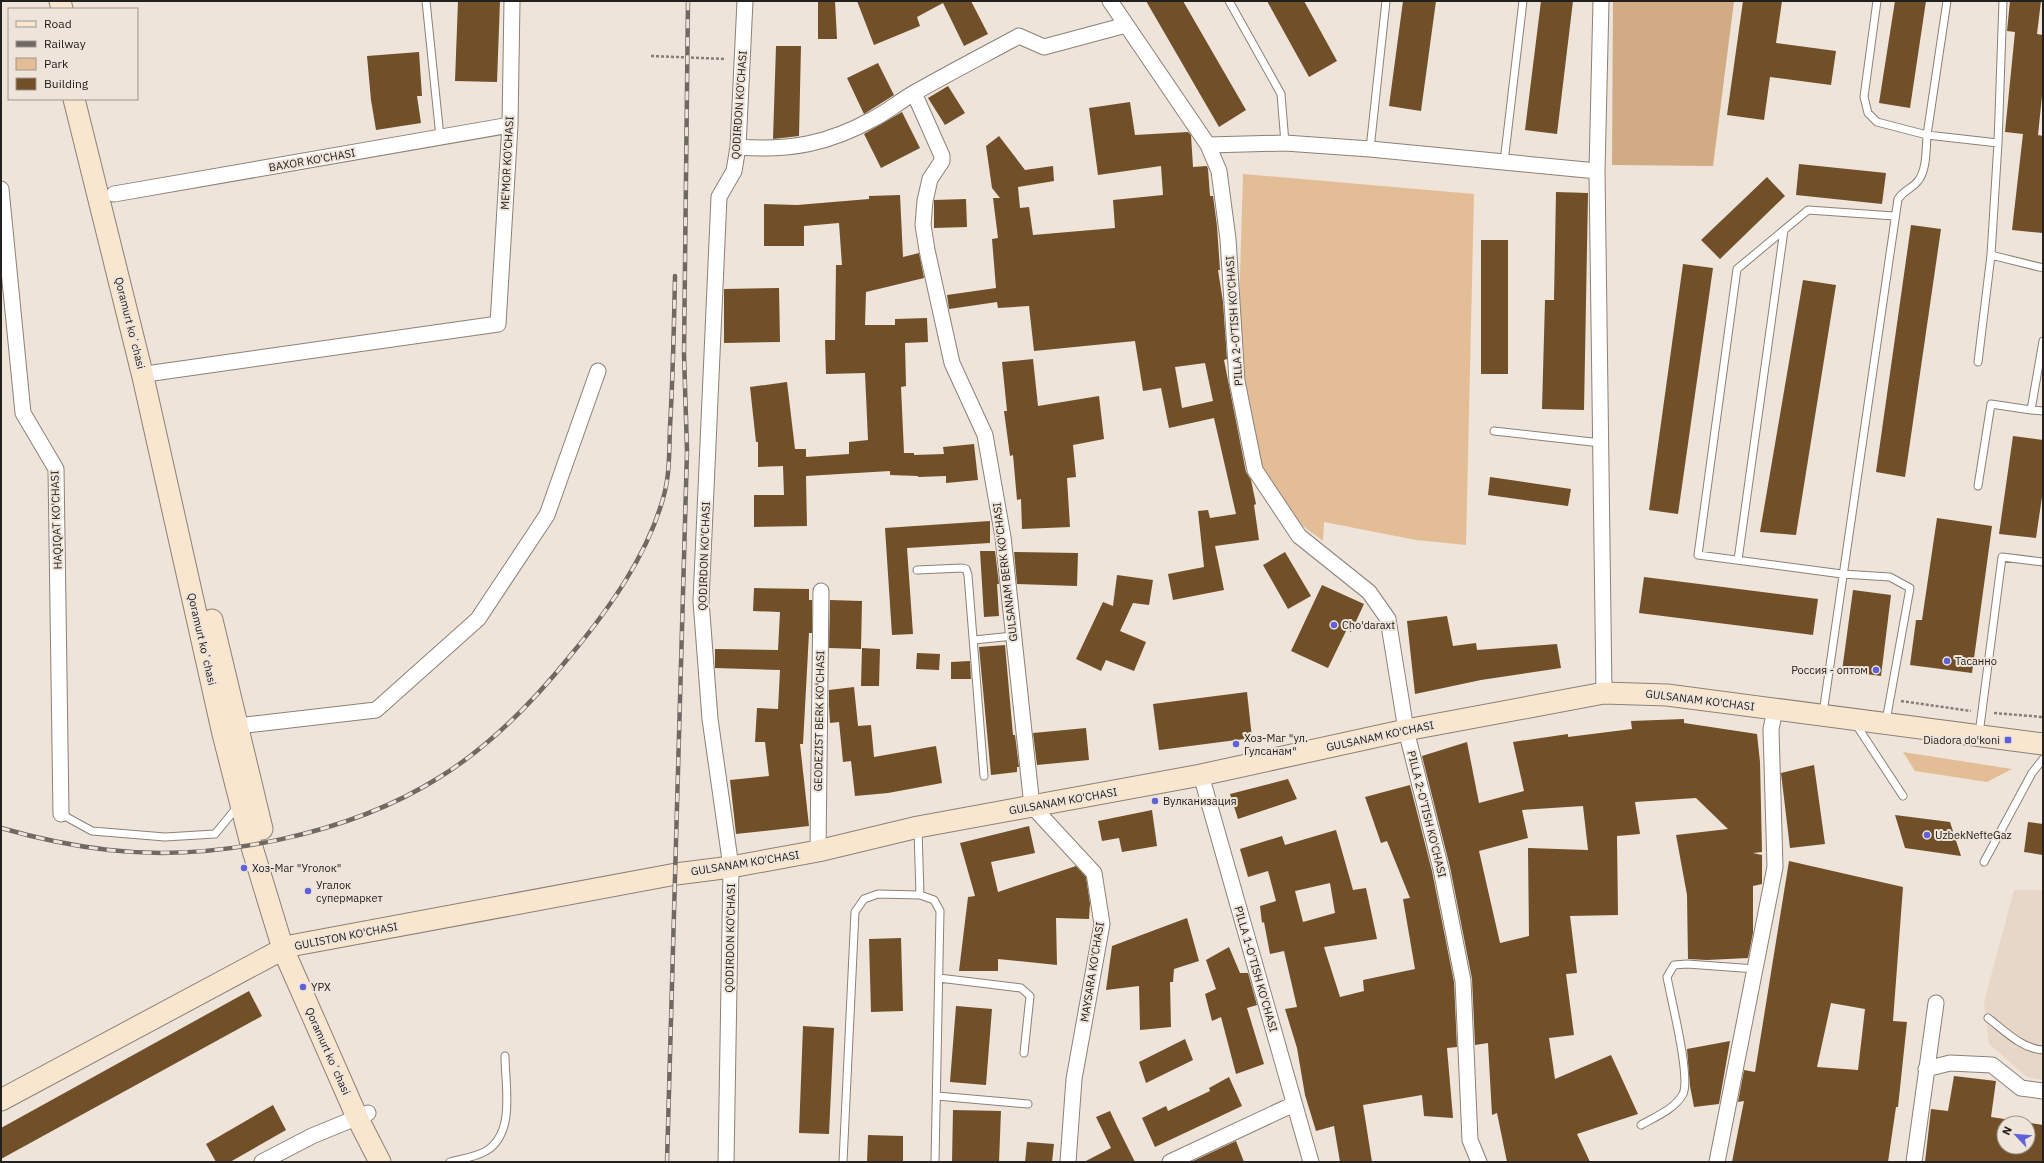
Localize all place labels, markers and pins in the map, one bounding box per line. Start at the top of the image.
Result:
place label: Cho'daraxt [1342,618,1395,632]
marker: Cho'daraxt [1329,620,1339,630]
place label: Тасанно [1955,654,1997,668]
marker: Тасанно [1942,656,1952,666]
place label: Россия - оптом [1791,663,1868,677]
marker: Россия - оптом [1871,665,1881,675]
place label: Хоз-Маг "ул. Гулсанам" [1244,731,1308,758]
place label: Diadora do'koni [1923,733,2000,747]
marker: Diadora do'koni [2003,735,2013,745]
marker: Хоз-Маг "ул. Гулсанам" [1231,739,1241,749]
place label: Вулканизация [1163,794,1237,808]
marker: Вулканизация [1150,796,1160,806]
place label: UzbekNefteGaz [1935,828,2012,842]
marker: UzbekNefteGaz [1922,830,1932,840]
place label: Хоз-Маг "Уголок" [252,861,341,875]
marker: Хоз-Маг "Уголок" [239,863,249,873]
place label: Угалок супермаркет [316,878,383,905]
marker: Угалок супермаркет [303,886,313,896]
place label: YPX [311,980,331,994]
marker: YPX [298,982,308,992]

